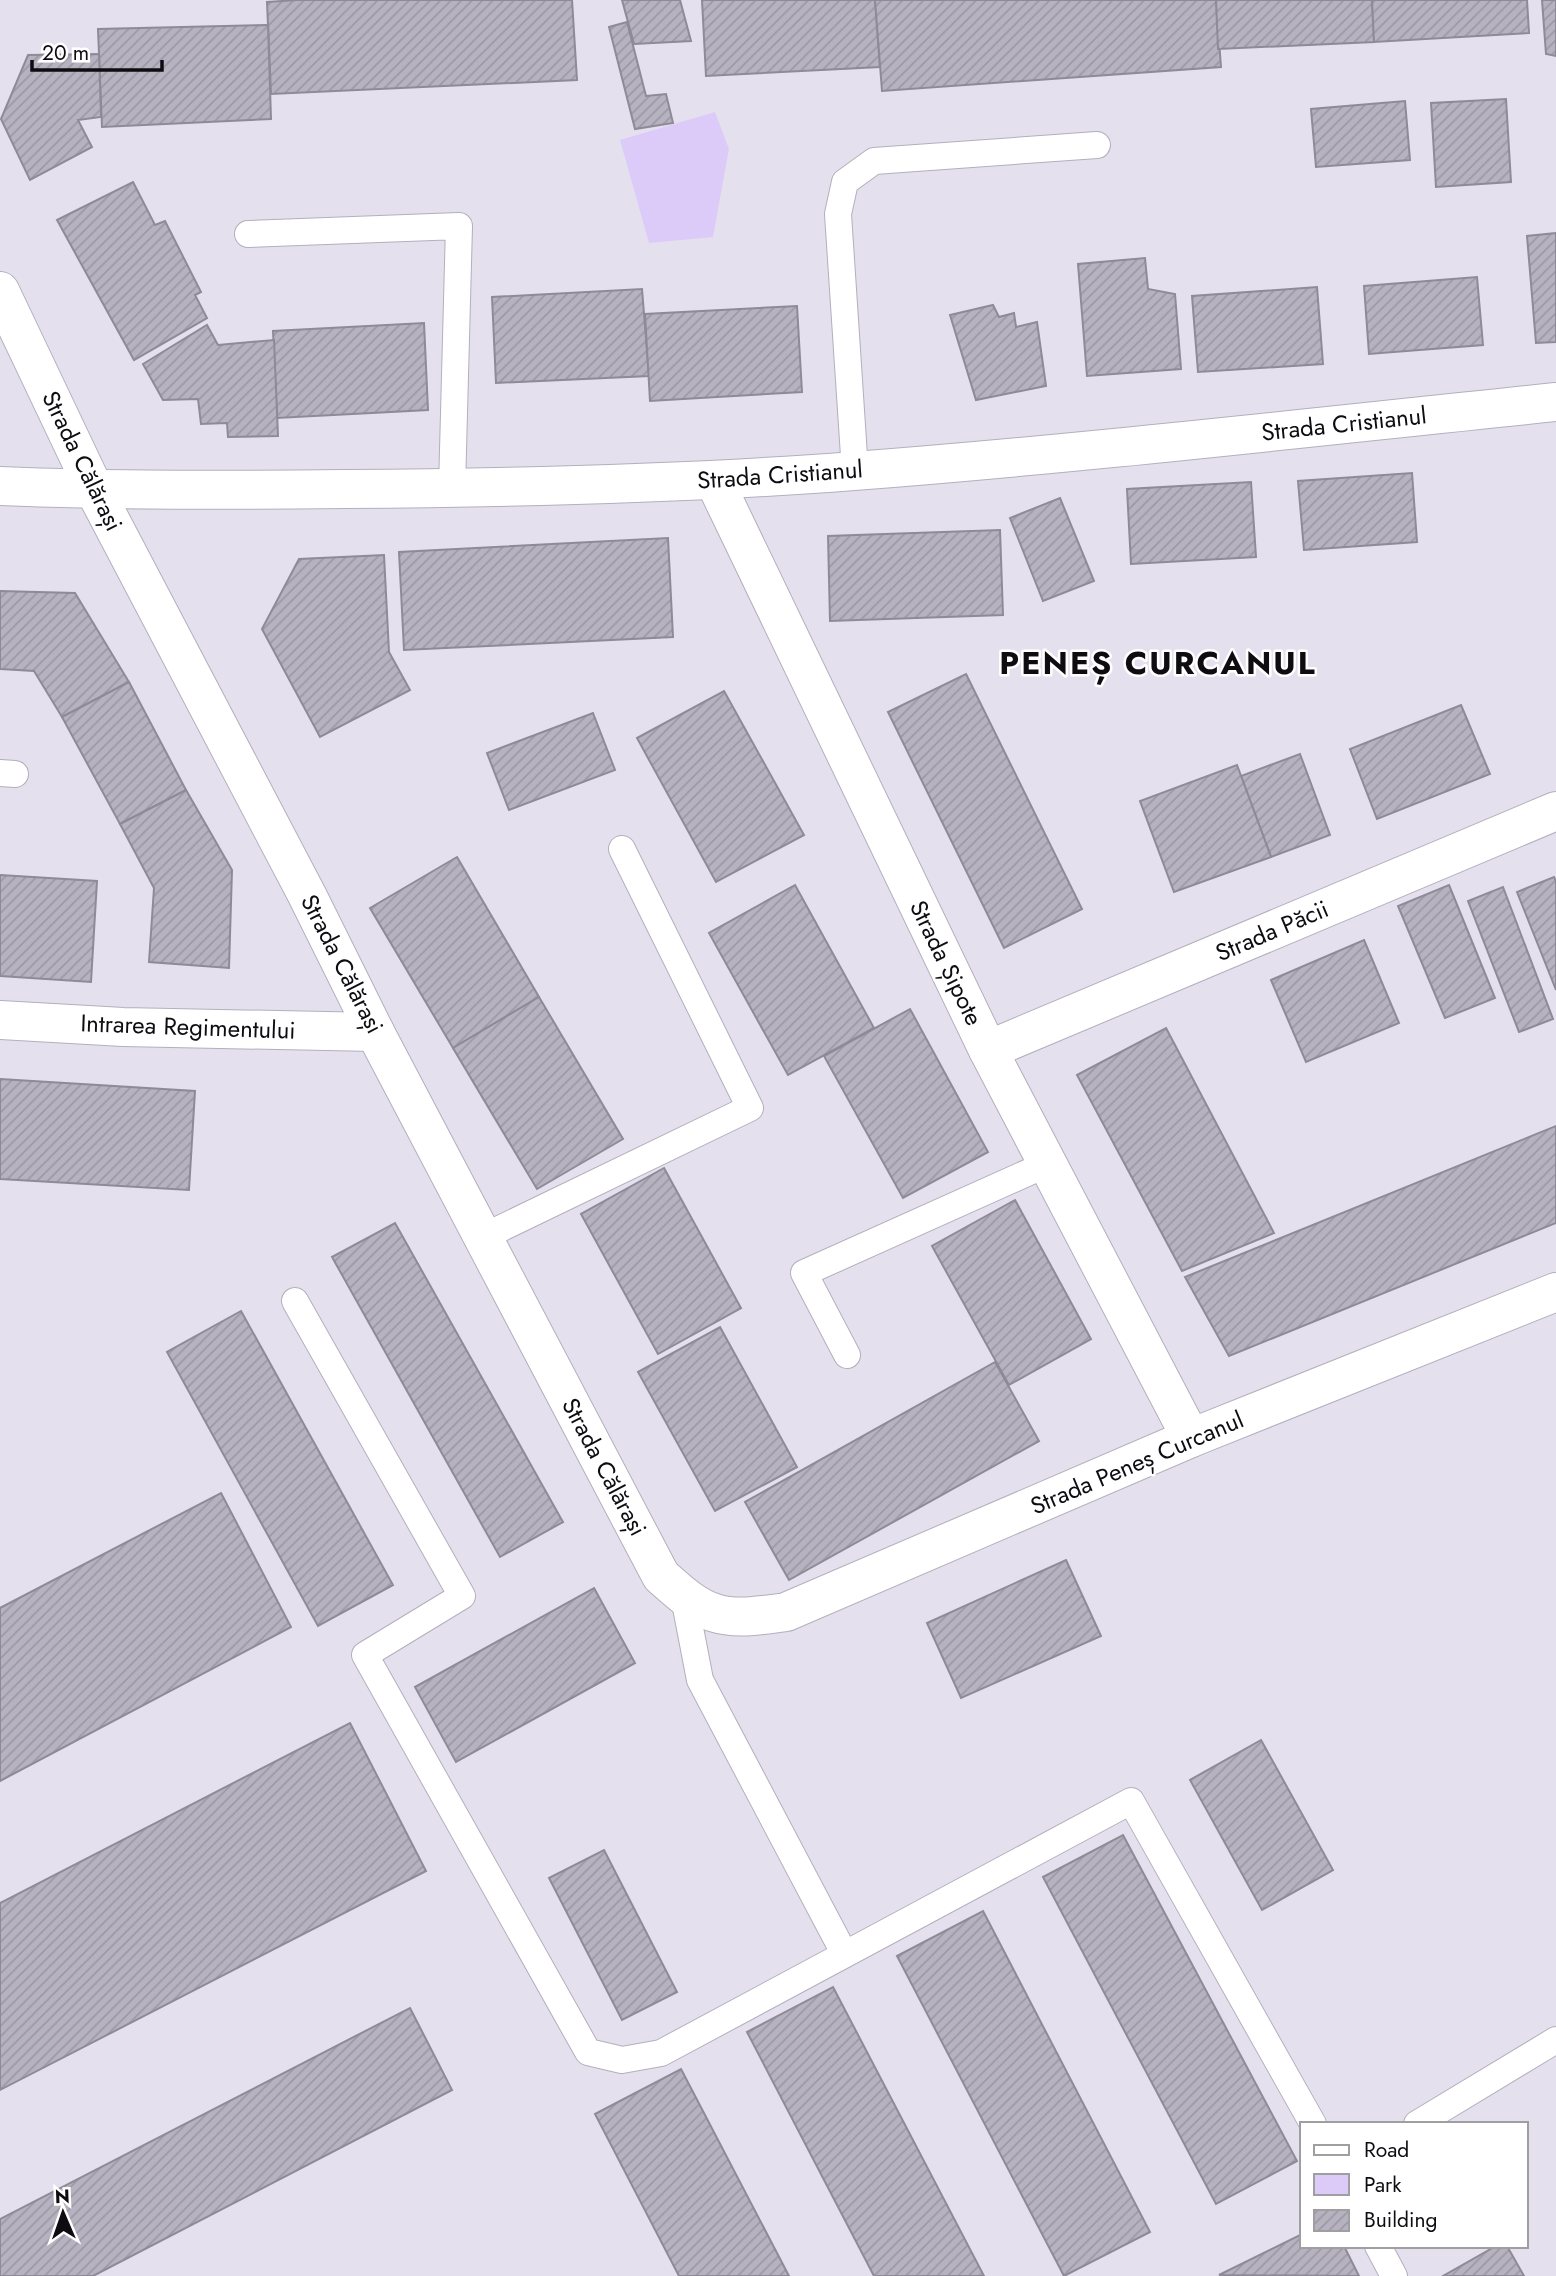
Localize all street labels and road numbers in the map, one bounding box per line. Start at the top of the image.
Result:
street label: Strada Călărași [33,385,132,537]
street label: Strada Cristianul [1260,397,1428,450]
street label: Strada Cristianul [696,451,864,498]
street label: Strada Călărași [292,888,393,1039]
street label: Strada Păcii [1210,891,1334,970]
street label: Strada Șipote [901,894,992,1031]
street label: Intrarea Regimentului [80,1005,296,1048]
street label: Strada Călărași [553,1391,656,1542]
street label: Strada Peneș Curcanul [1025,1402,1249,1523]

